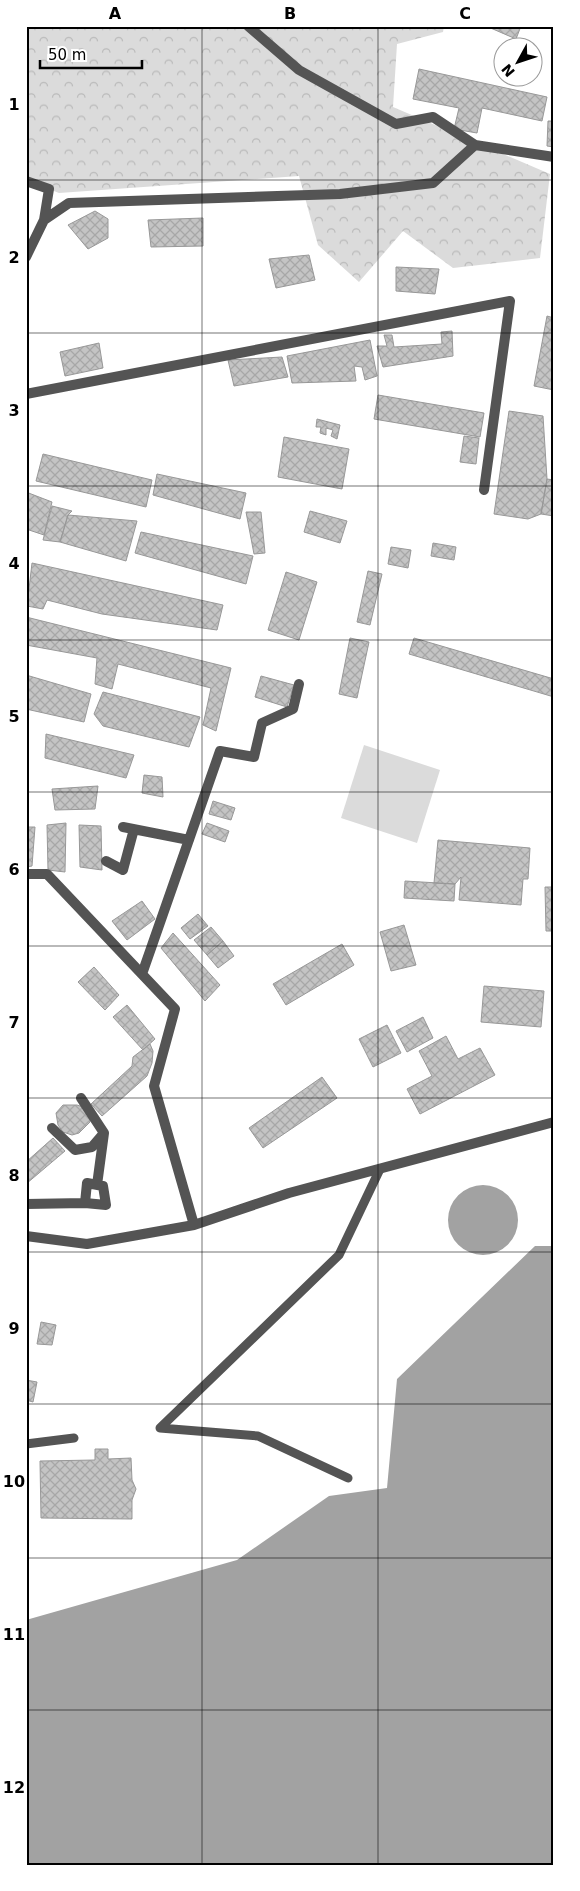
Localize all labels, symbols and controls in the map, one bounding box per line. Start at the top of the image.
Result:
text: A [109,4,122,23]
text: B [284,4,296,23]
text: C [459,4,471,23]
scale bar [40,38,142,70]
north arrow [492,38,542,88]
text: 50 m [48,46,86,64]
text: N [498,61,518,80]
text: 1 [8,95,20,114]
text: 2 [8,248,20,267]
text: 3 [8,401,20,420]
text: 4 [8,554,20,573]
text: 5 [8,707,20,726]
text: 6 [8,860,20,879]
text: 7 [8,1013,20,1032]
text: 8 [8,1166,20,1185]
text: 9 [8,1319,20,1338]
text: 10 [3,1472,25,1491]
text: 11 [3,1625,25,1644]
text: 12 [3,1778,25,1797]

